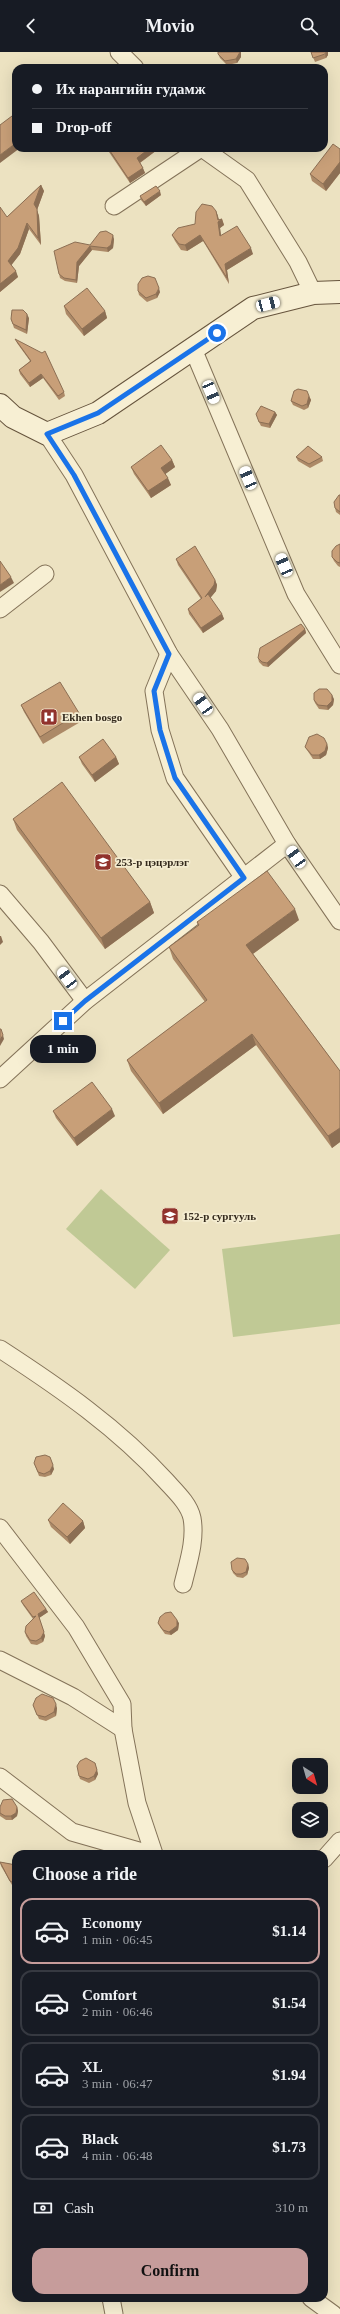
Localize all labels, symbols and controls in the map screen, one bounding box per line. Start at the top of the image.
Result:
icon: back [20,15,42,37]
icon: search [298,15,320,37]
text: Movio [146,16,195,36]
text: Их нарангийн гудамж [56,81,206,97]
text: Drop-off [56,119,112,135]
car [255,295,281,313]
route start [208,324,226,342]
car [201,379,221,405]
car [238,465,258,491]
car [274,552,294,578]
car [191,691,215,717]
hospital icon: Ekhen bosgo [39,707,59,727]
place label: Ekhen bosgo [62,711,123,723]
car [284,844,308,870]
school or university icon: 253-р цэцэрлэг [93,852,113,872]
place label: 253-р цэцэрлэг [116,856,189,868]
car [55,965,79,991]
route end [54,1012,72,1030]
callout: 1 min [30,1035,96,1063]
text: 1 min [47,1041,79,1056]
school or university icon: 152-р сургууль [160,1206,180,1226]
place label: 152-р сургууль [183,1210,256,1222]
north arrow [292,1758,328,1794]
map controls [292,1758,328,1838]
button: layers [292,1802,328,1838]
text: Choose a ride [32,1864,137,1884]
icon: car [34,1913,70,1949]
text: Economy [82,1915,142,1931]
text: $1.14 [272,1923,306,1939]
text: 1 min · 06:45 [82,1932,152,1947]
icon: car [34,1985,70,2021]
text: Comfort [82,1987,137,2003]
text: $1.54 [272,1995,306,2011]
text: 2 min · 06:46 [82,2004,152,2019]
icon: car [34,2057,70,2093]
text: XL [82,2059,103,2075]
text: $1.94 [272,2067,306,2083]
text: 3 min · 06:47 [82,2076,152,2091]
icon: car [34,2129,70,2165]
text: Black [82,2131,119,2147]
text: $1.73 [272,2139,306,2155]
text: 4 min · 06:48 [82,2148,152,2163]
icon: cash [32,2197,54,2219]
text: Cash [64,2200,94,2216]
text: 310 m [275,2200,308,2215]
button: Confirm [32,2248,308,2294]

